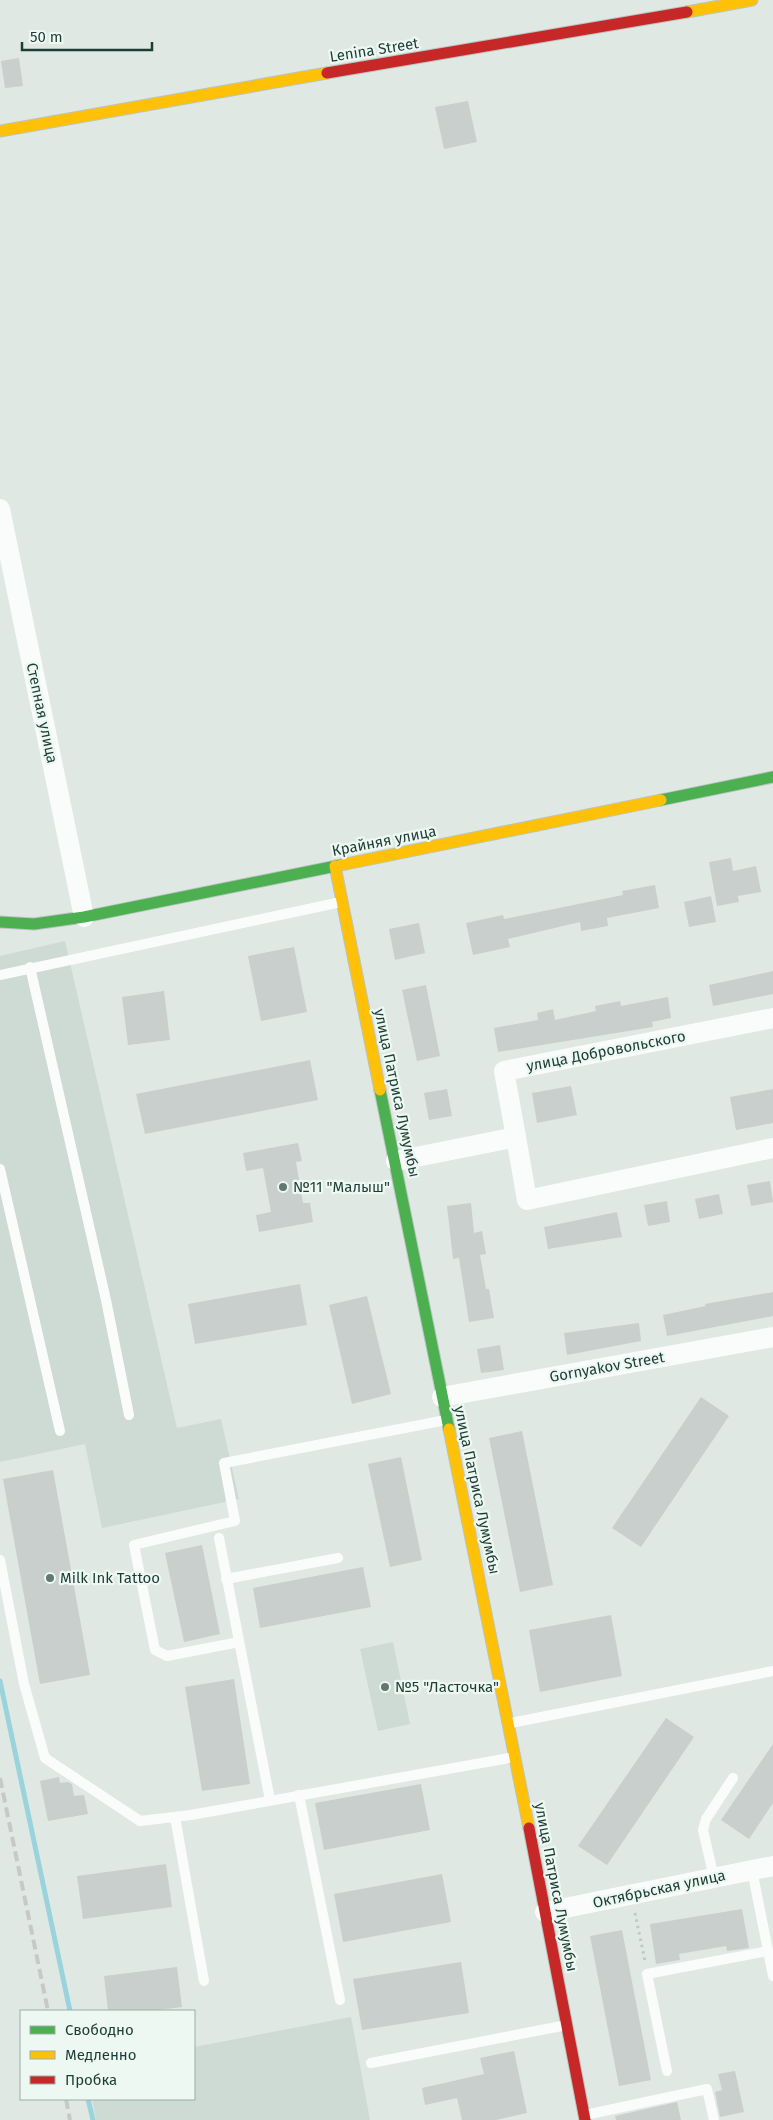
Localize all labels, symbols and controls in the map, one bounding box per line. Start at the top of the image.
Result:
scale bar [22,20,152,52]
text: 50 m [30,28,63,46]
street label: Lenina Street [328,34,420,66]
street label: Степная улица [23,661,61,765]
street label: Крайняя улица [330,822,438,860]
street label: улица Патриса Лумумбы [370,1007,424,1179]
street label: улица Добровольского [525,1027,687,1075]
place label: №11 "Малыш" [293,1178,390,1196]
marker: №11 "Малыш" [277,1181,289,1193]
street label: Gornyakov Street [548,1348,666,1386]
street label: улица Патриса Лумумбы [450,1404,504,1576]
place label: Milk Ink Tattoo [60,1569,160,1587]
marker: Milk Ink Tattoo [44,1572,56,1584]
place label: №5 "Ласточка" [395,1678,499,1696]
marker: №5 "Ласточка" [379,1681,391,1693]
street label: улица Патриса Лумумбы [531,1801,581,1973]
street label: Октябрьская улица [591,1866,727,1912]
legend [20,2010,195,2100]
text: Свободно [65,2021,134,2039]
text: Медленно [65,2046,137,2064]
text: Пробка [65,2071,117,2089]

